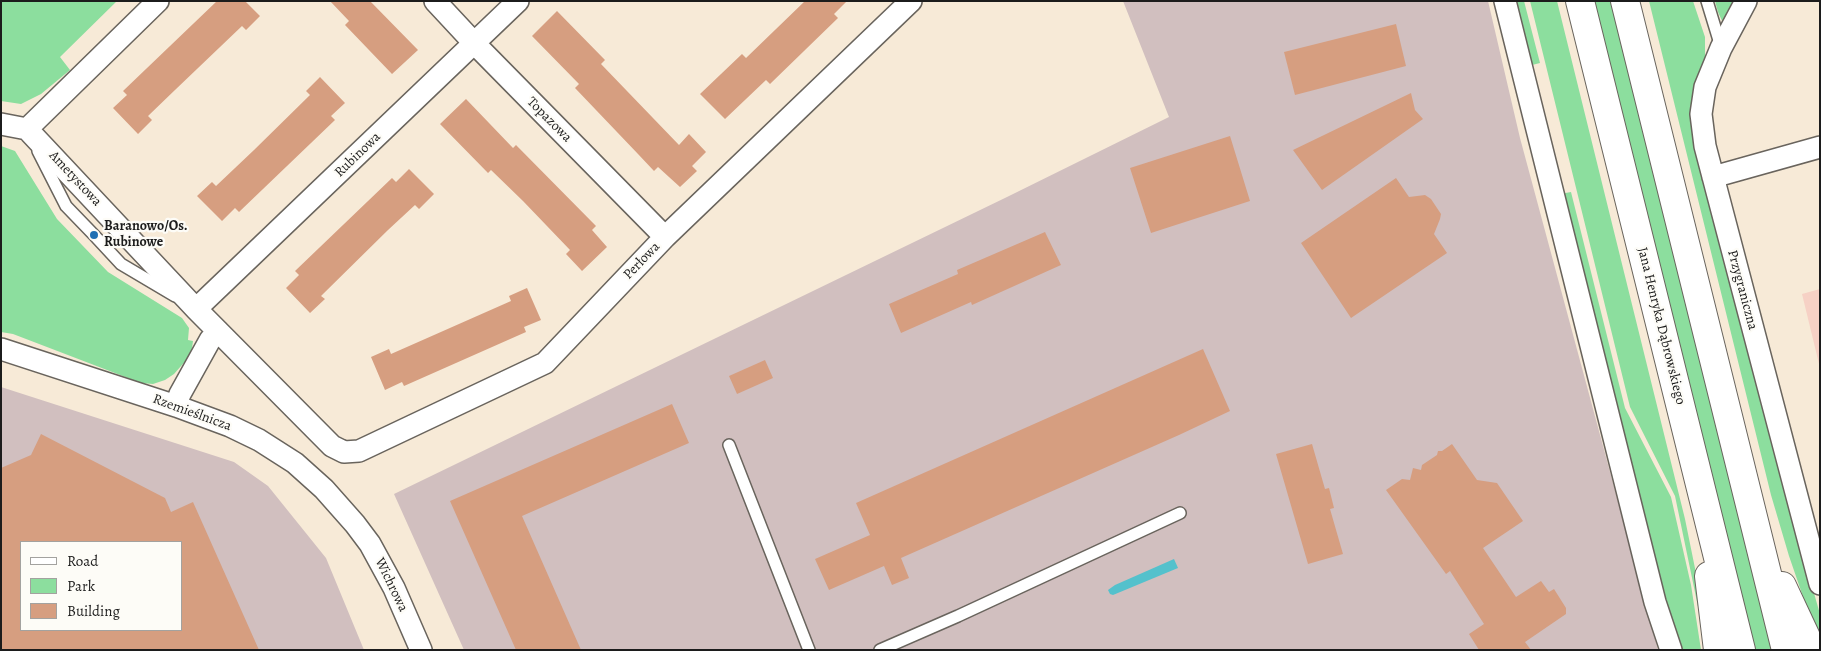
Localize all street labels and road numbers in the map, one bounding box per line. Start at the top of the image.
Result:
street label: Topazowa [523,94,575,146]
street label: Rubinowa [332,129,384,181]
street label: Ametystowa [45,148,105,210]
street label: Perłowa [620,239,664,283]
street label: Jana Henryka Dąbrowskiego [1633,246,1689,406]
street label: Przygraniczna [1723,248,1761,332]
street label: Rzemieślnicza [150,391,234,435]
street label: Wichrowa [371,555,411,615]

